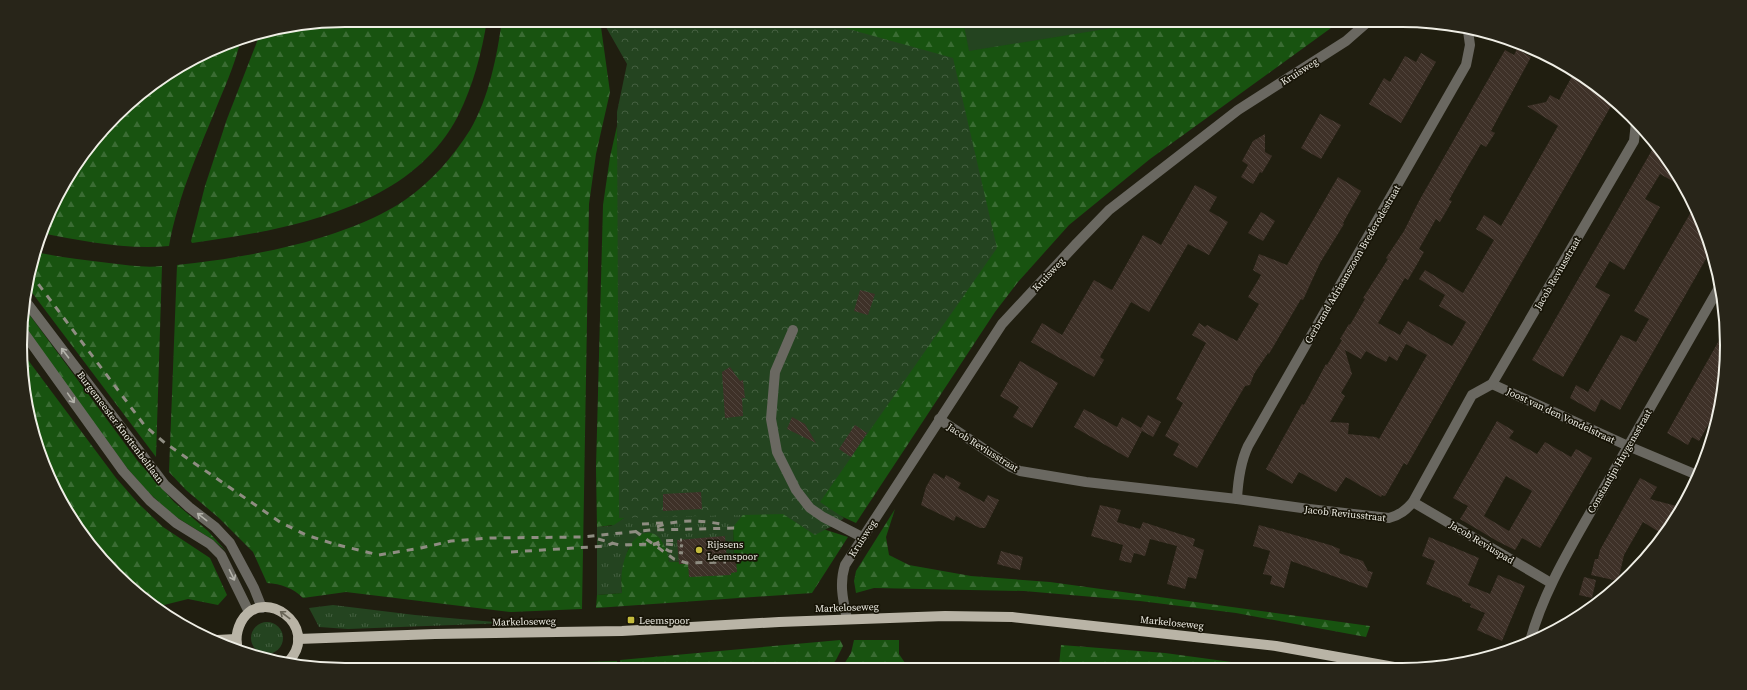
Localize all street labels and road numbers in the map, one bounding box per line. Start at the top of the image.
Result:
street label: Kruisweg [1278,55,1320,88]
street label: Gerbrand Adriaanszoon Brederodestraat [1302,182,1404,346]
street label: Jacob Reviusstraat [1531,234,1584,313]
street label: Kruisweg [1029,255,1067,294]
street label: Burgemeester Knottenbeltlaan [74,369,167,486]
street label: Joost van den Vondelstraat [1504,384,1618,447]
street label: Constantijn Huygensstraat [1584,406,1655,516]
street label: Jacob Reviusstraat [944,420,1021,475]
street label: Jacob Reviusstraat [1303,503,1387,524]
street label: Kruisweg [846,517,879,559]
street label: Jacob Reviuspad [1446,518,1517,567]
street label: Markeloseweg [815,600,879,615]
street label: Markeloseweg [1140,613,1204,632]
street label: Markeloseweg [492,614,556,629]

